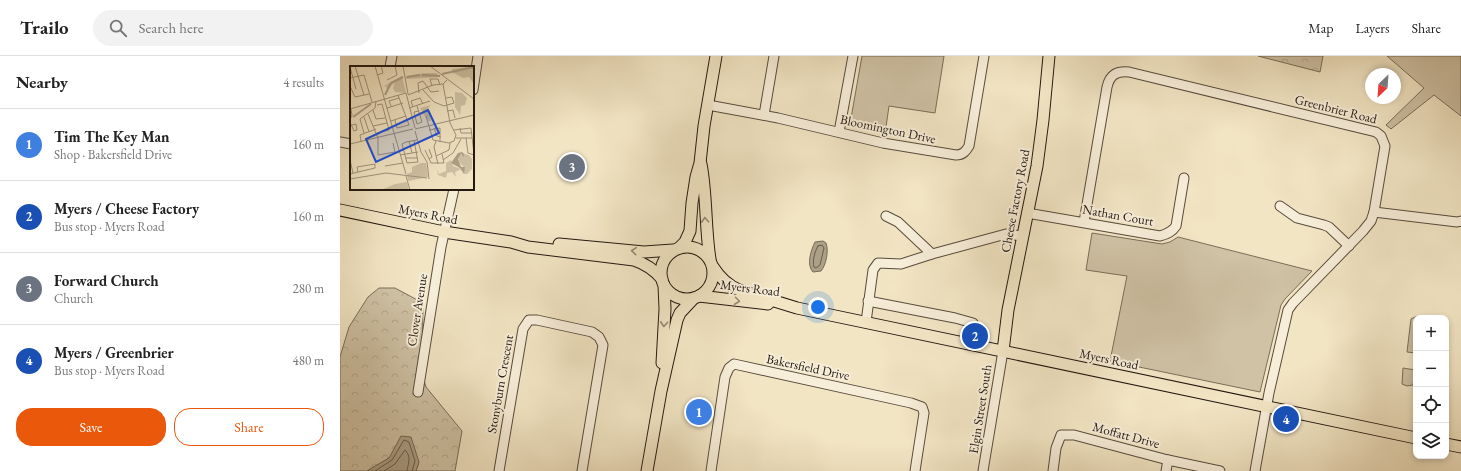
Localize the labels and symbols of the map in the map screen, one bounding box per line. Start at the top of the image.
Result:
inset map [350,66,474,190]
north arrow [1365,68,1401,104]
street label: Greenbrier Road [1293,91,1379,128]
street label: Bloomington Drive [839,111,937,147]
street label: Cheese Factory Road [997,147,1033,254]
pin: 3 [559,152,585,182]
street label: Myers Road [397,200,459,228]
street label: Nathan Court [1081,200,1155,230]
one-way arrow [701,217,710,224]
one-way arrow [631,246,638,255]
street label: Clover Avenue [403,272,431,348]
street label: Myers Road [719,276,781,300]
one-way arrow [734,296,740,305]
your location [808,297,828,317]
one-way arrow [660,321,669,327]
pin: 2 [962,321,988,351]
street label: Stonyburn Crescent [483,333,517,435]
street label: Myers Road [1078,344,1141,374]
street label: Bakersfield Drive [765,350,851,384]
street label: Elgin Street South [965,363,995,455]
pin: 1 [686,397,712,427]
pin: 4 [1273,404,1299,434]
street label: Moffatt Drive [1091,418,1161,452]

